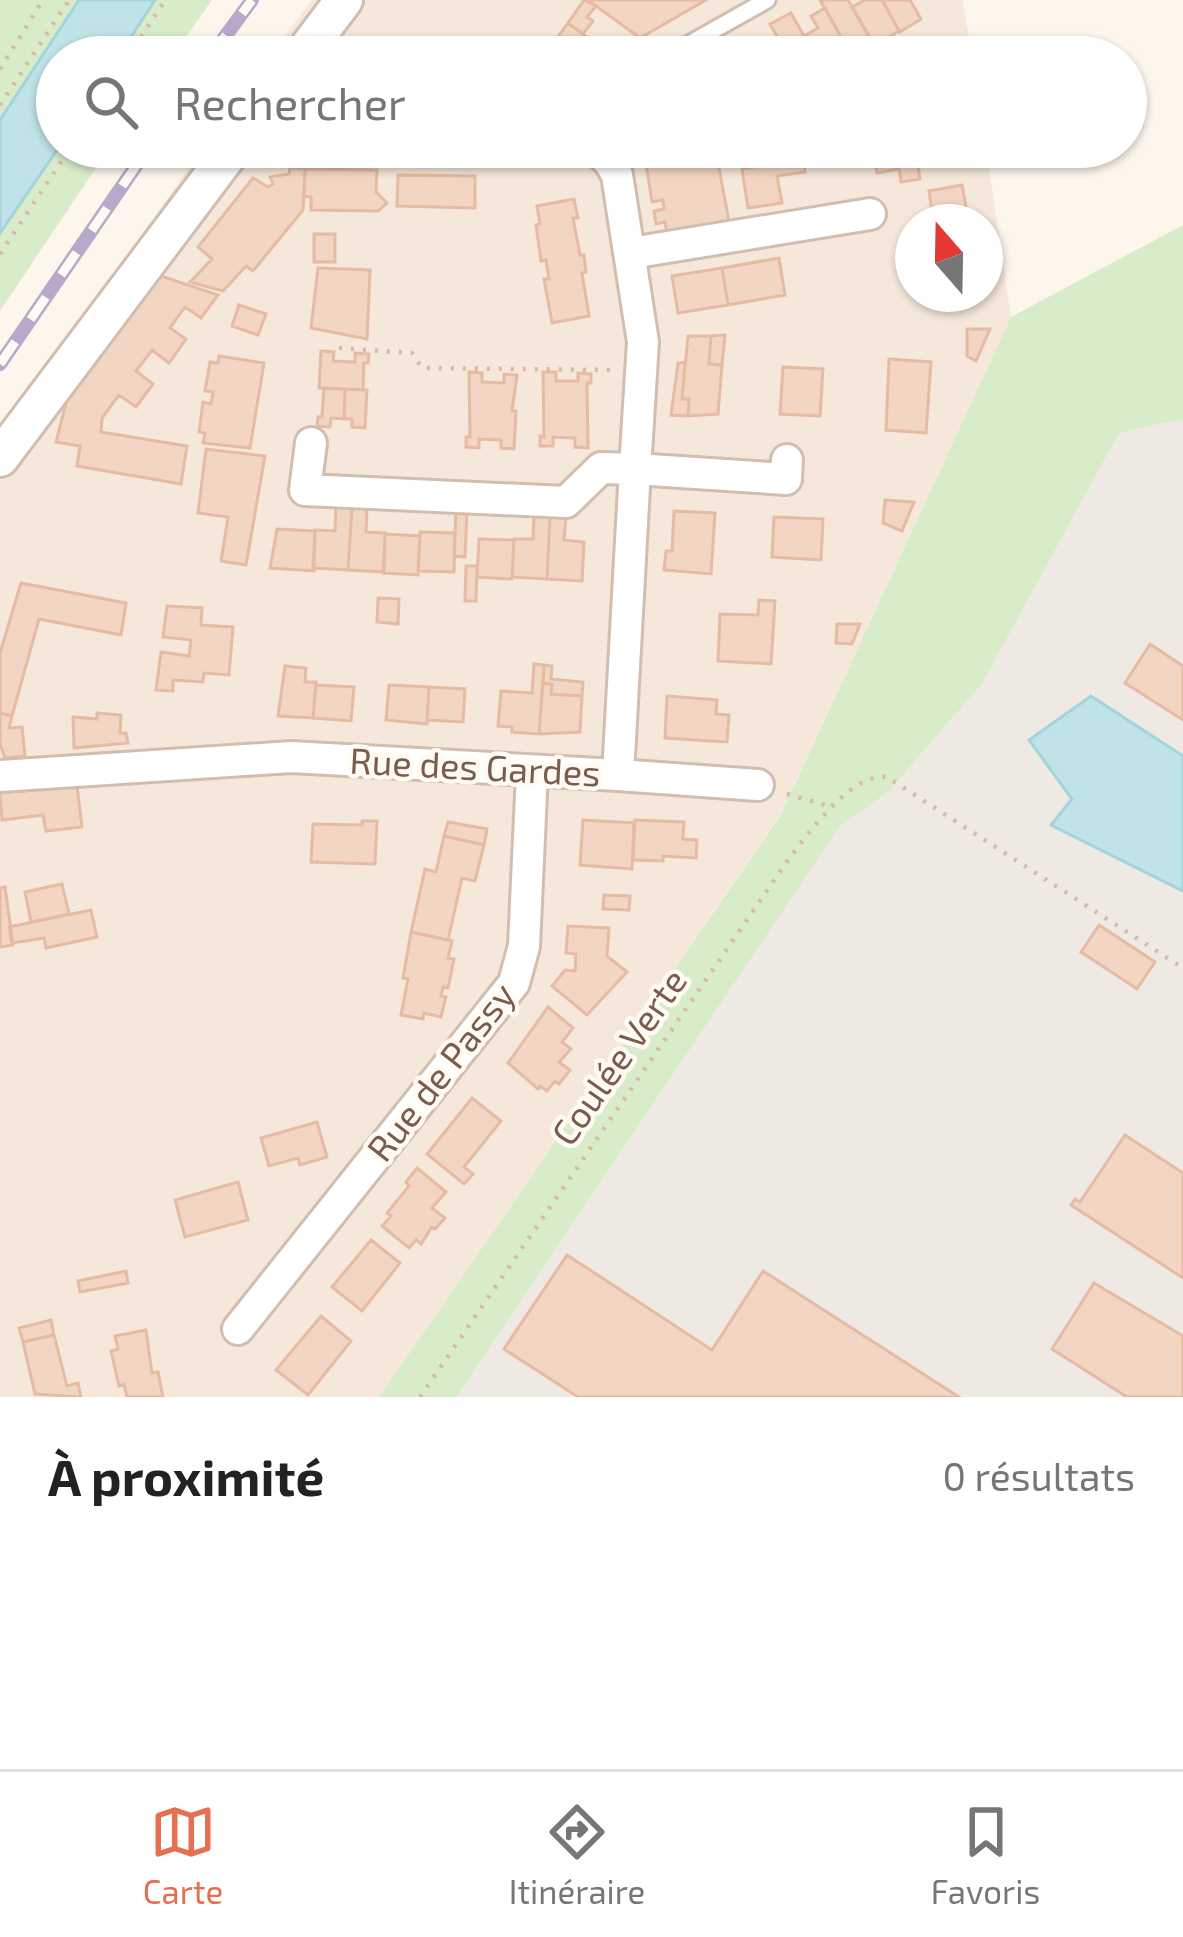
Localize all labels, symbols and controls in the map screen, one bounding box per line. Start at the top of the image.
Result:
search box [36,36,1147,168]
icon: search [78,69,144,135]
text: Rechercher [174,75,406,129]
north arrow [895,204,1003,312]
street label: Rue des Gardes [349,737,602,794]
street label: Coulée Verte [541,960,694,1153]
street label: Rue de Passy [357,973,523,1169]
text: À proximité [48,1445,324,1506]
text: 0 résultats [942,1452,1135,1499]
tab: Carte [143,1799,223,1911]
tab: Itinéraire [509,1799,645,1911]
tab: Favoris [931,1799,1040,1911]

